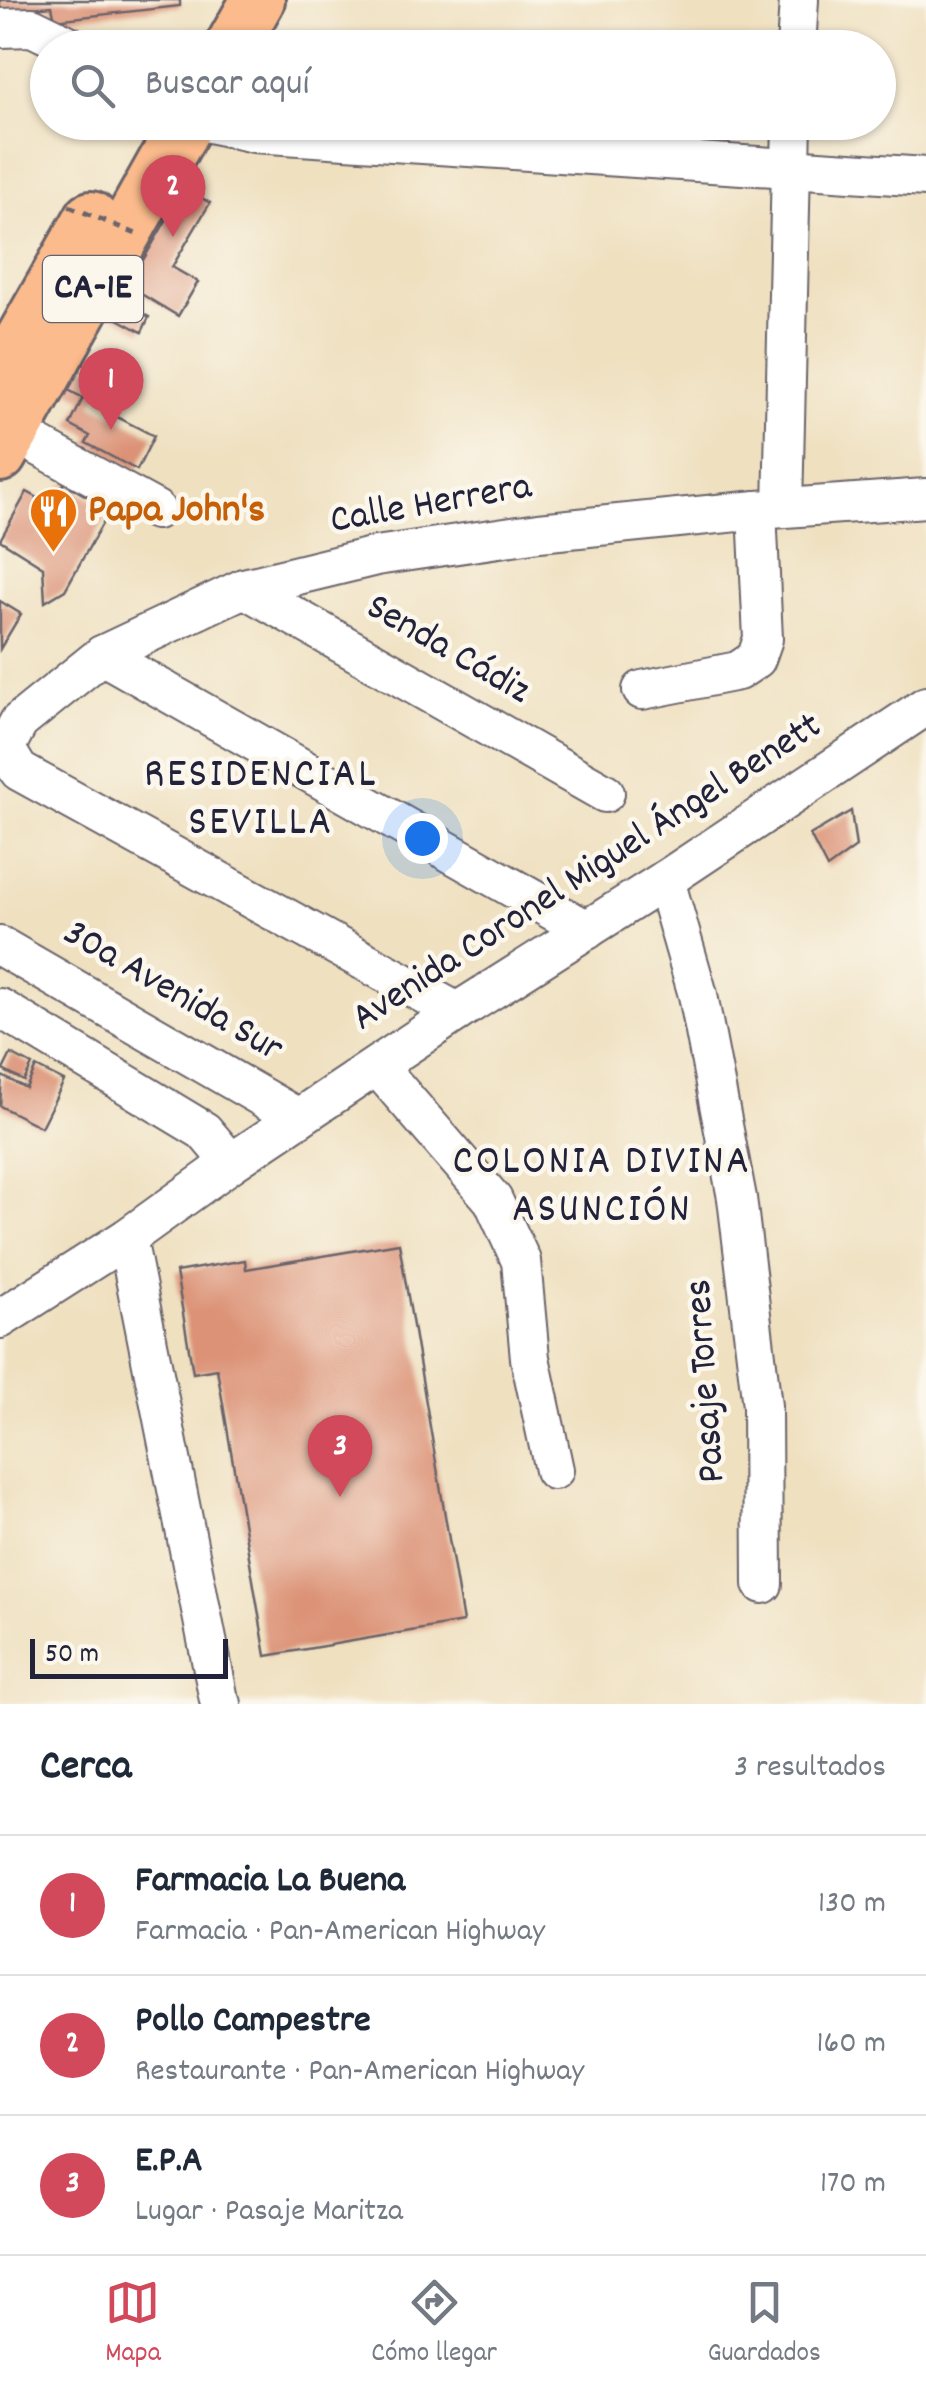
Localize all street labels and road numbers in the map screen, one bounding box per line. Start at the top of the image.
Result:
road number: CA-1E [43,256,143,322]
street label: Calle Herrera [326,460,537,552]
street label: Senda Cádiz [354,581,540,721]
street label: Avenida Coronel Miguel Ángel Benett [342,700,834,1048]
street label: 30a Avenida Sur [51,907,293,1079]
street label: Pasaje Torres [672,1277,744,1485]

